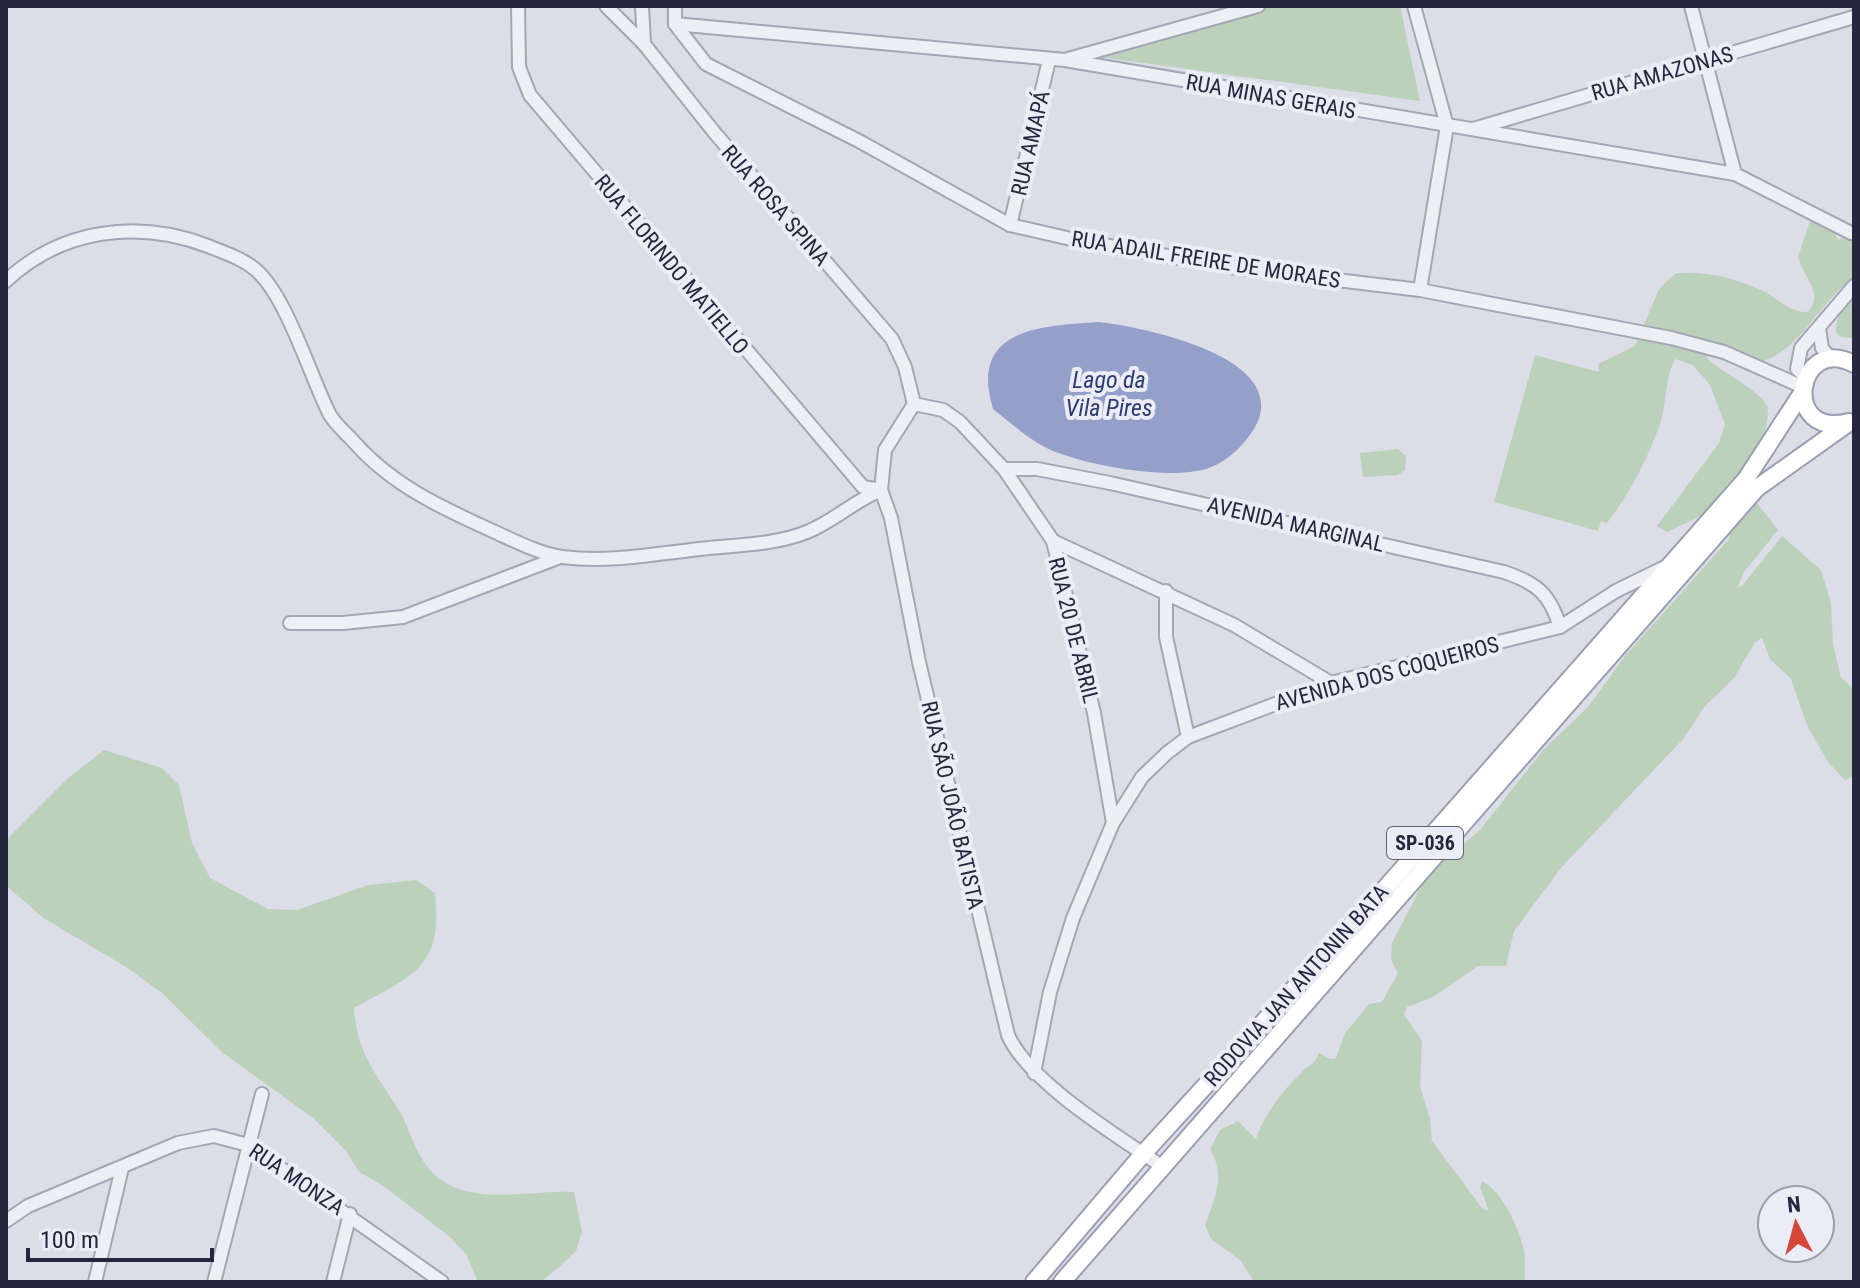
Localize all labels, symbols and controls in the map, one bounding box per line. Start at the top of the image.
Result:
street label: RUA AMAZONAS [1588,41,1736,106]
street label: RUA MINAS GERAIS [1184,69,1358,124]
street label: RUA AMAPÁ [1006,88,1055,198]
street label: RUA ROSA SPINA [717,140,835,271]
street label: RUA FLORINDO MATIELLO [589,170,754,359]
street label: RUA ADAIL FREIRE DE MORAES [1070,226,1342,293]
water label: Lago da Vila Pires [1066,366,1153,422]
street label: AVENIDA MARGINAL [1205,492,1387,557]
street label: RUA 20 DE ABRIL [1043,555,1104,706]
street label: AVENIDA DOS COQUEIROS [1273,632,1502,715]
street label: RUA SÃO JOÃO BATISTA [916,698,989,912]
road number: SP-036 [1387,827,1463,859]
street label: RODOVIA JAN ANTONIN BATA [1199,879,1394,1091]
street label: RUA MONZA [244,1138,349,1221]
north arrow [1756,1184,1836,1264]
text: N [1786,1191,1802,1218]
scale bar [28,1212,212,1262]
text: 100 m [40,1226,99,1254]

